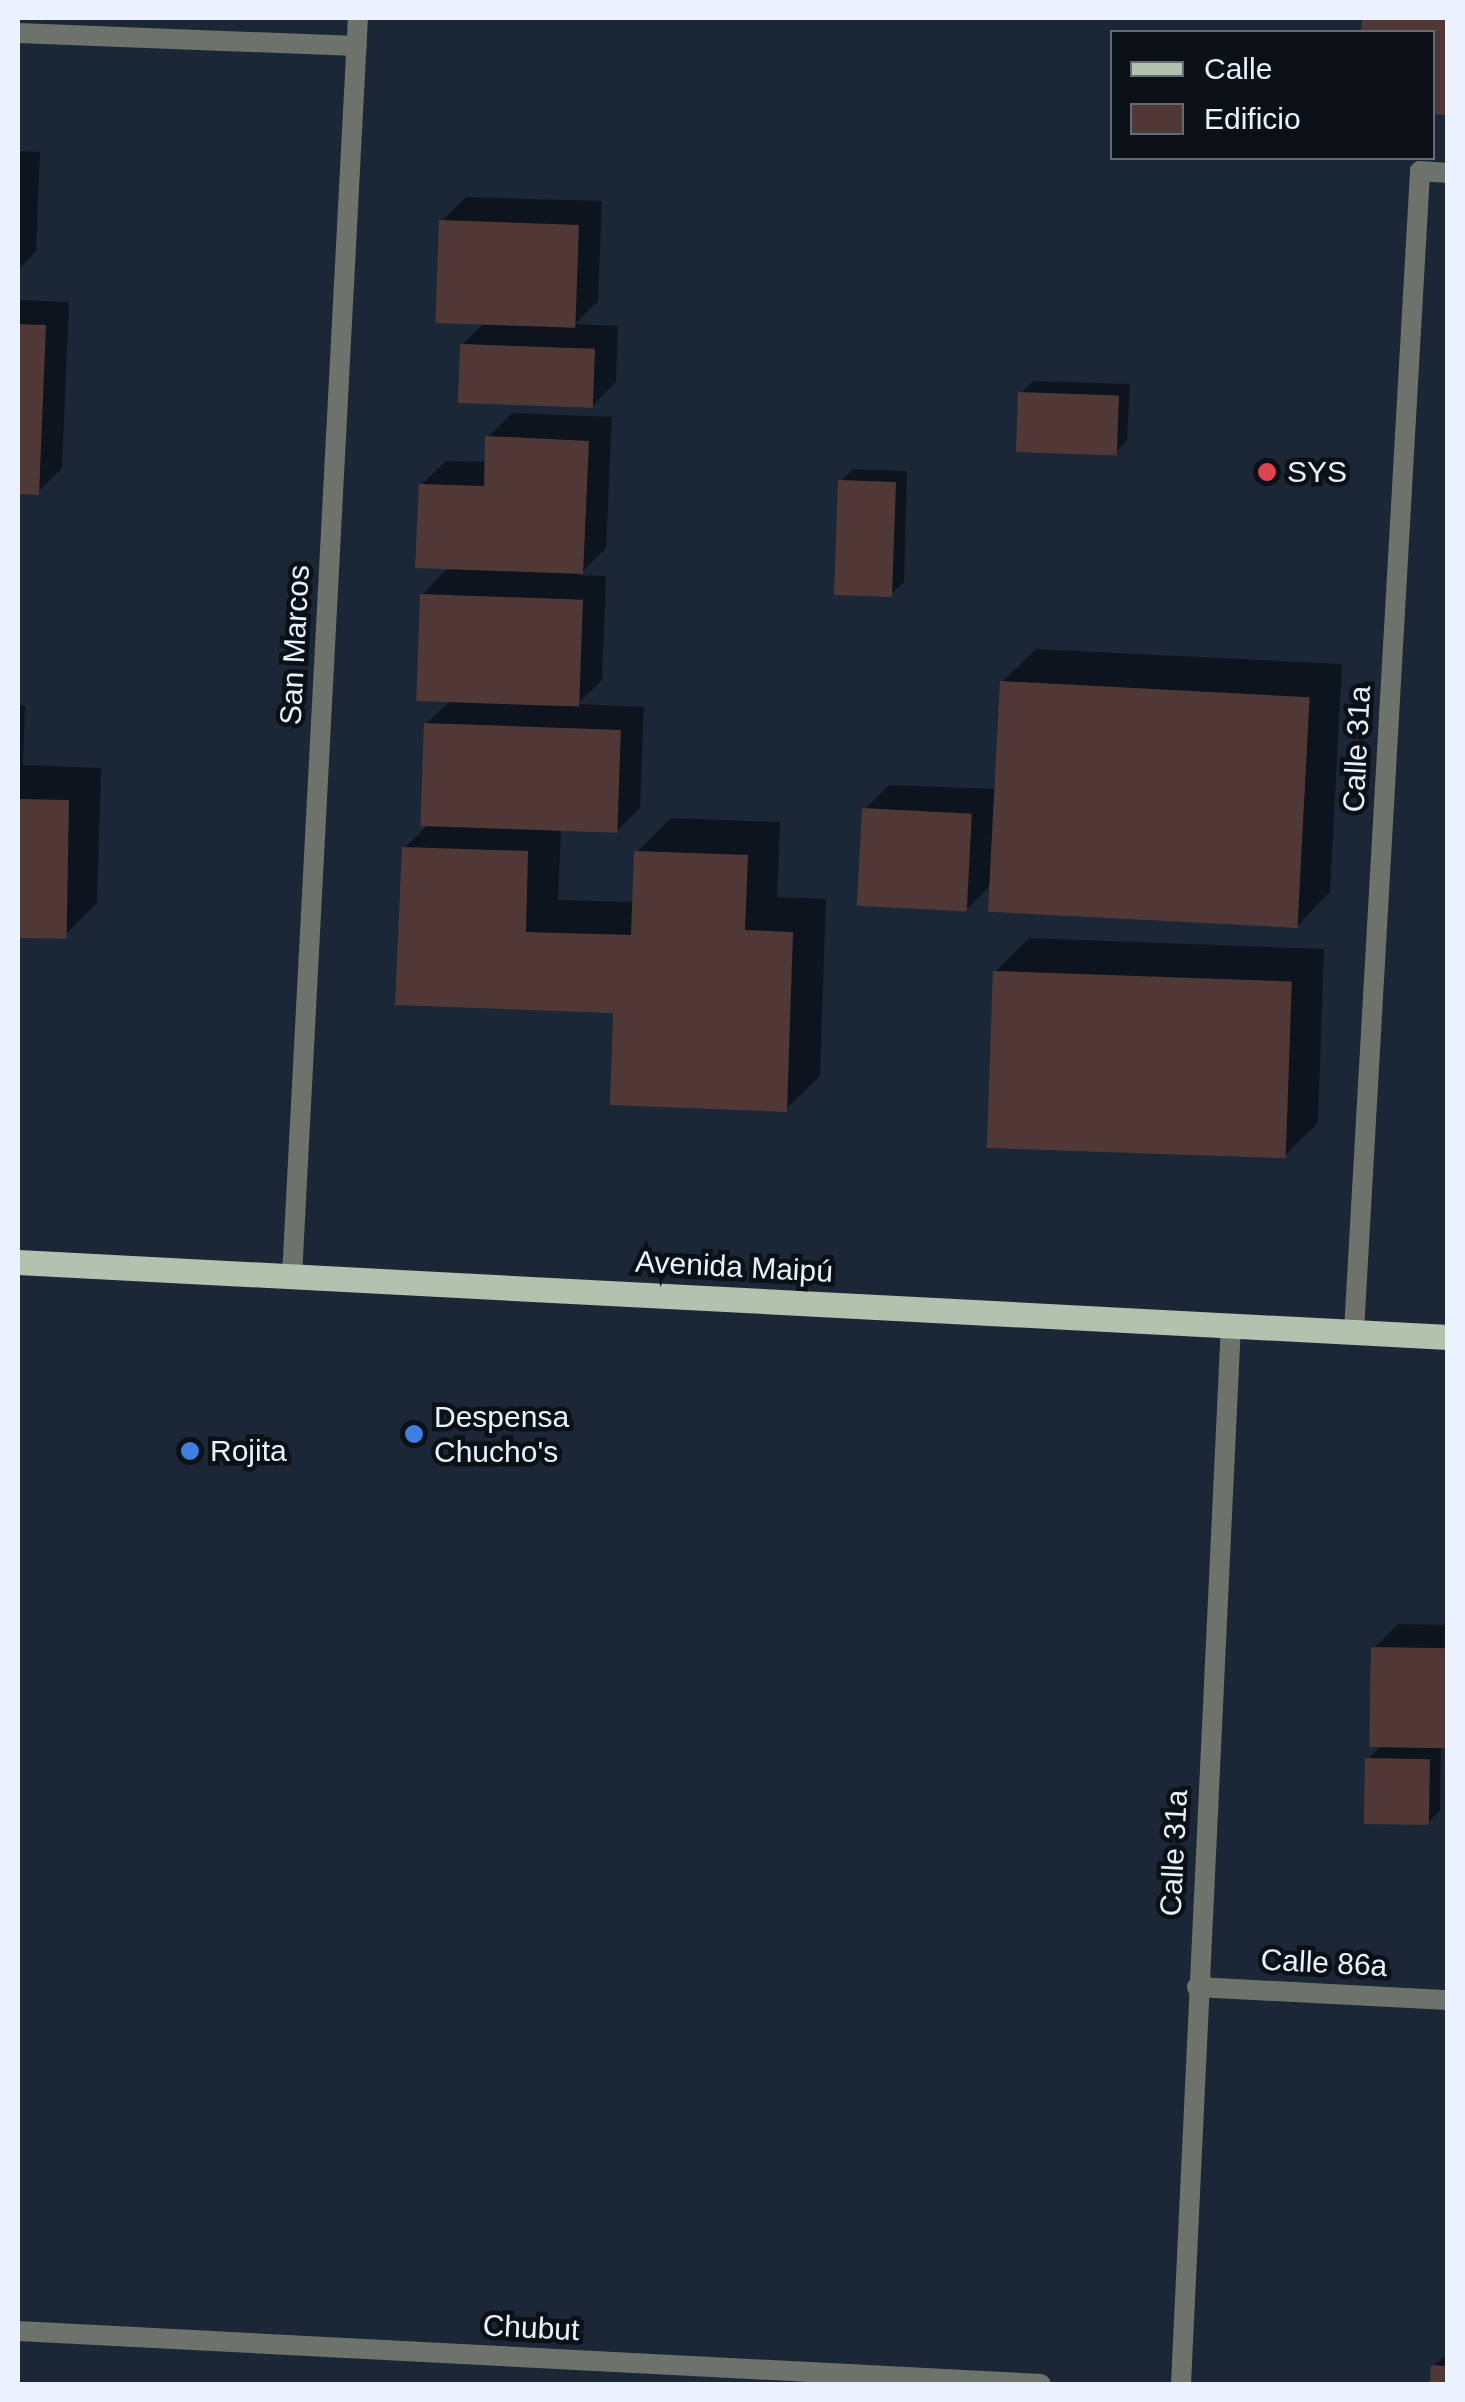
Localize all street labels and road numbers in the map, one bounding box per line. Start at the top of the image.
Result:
street label: San Marcos [273,564,317,726]
street label: Calle 31a [1336,685,1378,813]
street label: Avenida Maipú [634,1244,834,1290]
street label: Calle 31a [1153,1789,1195,1917]
street label: Calle 86a [1260,1942,1388,1984]
street label: Chubut [482,2307,580,2349]

